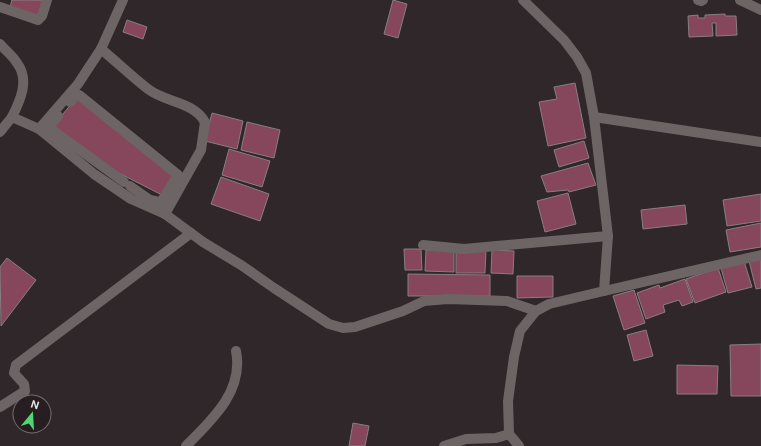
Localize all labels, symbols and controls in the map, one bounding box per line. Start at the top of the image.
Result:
north arrow [12,394,52,434]
text: N [29,397,41,412]

